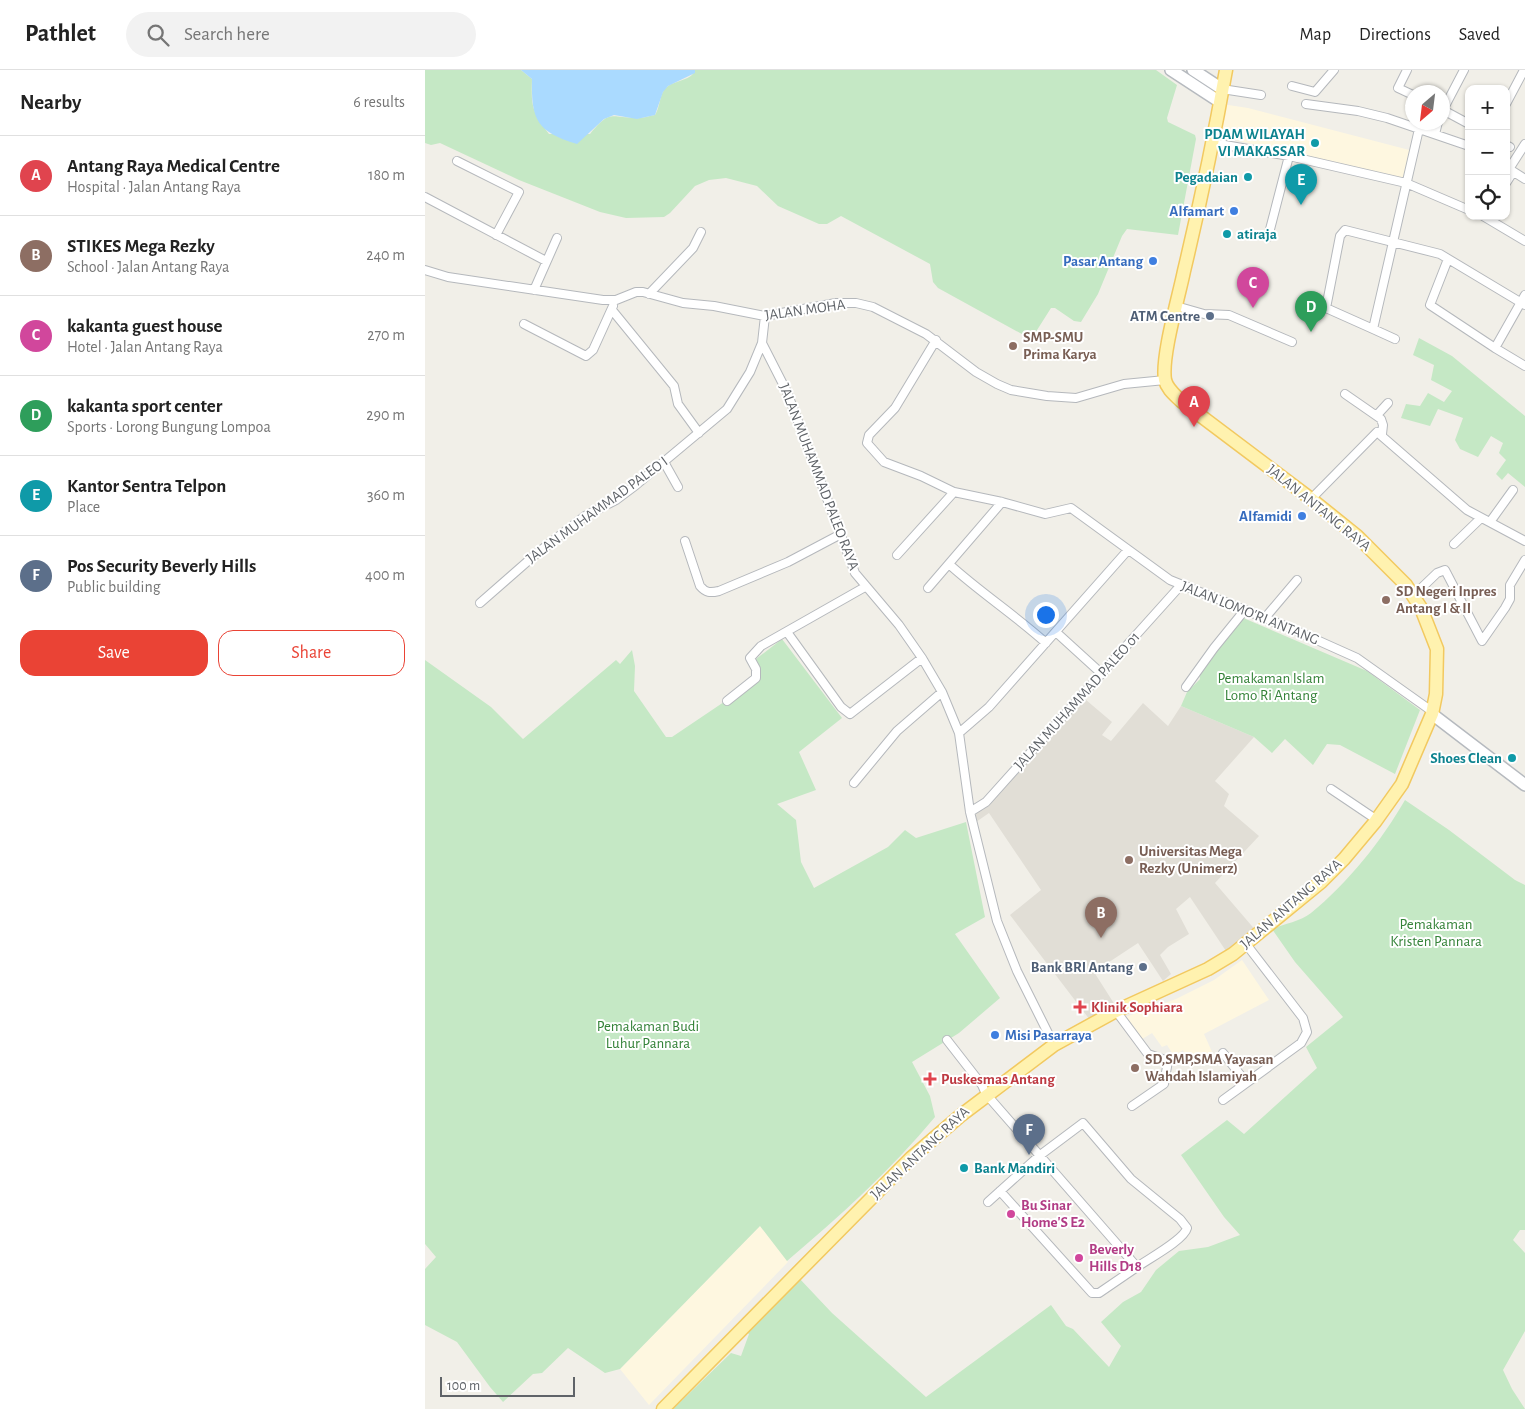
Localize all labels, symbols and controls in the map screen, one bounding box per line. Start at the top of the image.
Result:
search box [126,12,476,57]
icon: search [144,21,172,49]
text: Pathlet [25,22,96,46]
text: Search here [184,25,270,44]
text: Map [1300,26,1331,44]
text: Directions [1359,26,1431,44]
text: Saved [1459,26,1500,44]
north arrow [1405,85,1450,130]
map controls [1465,85,1510,220]
button: + [1465,85,1510,130]
text: Nearby [20,92,81,113]
text: 6 results [353,94,405,110]
place label: PDAM WILAYAH VI MAKASSAR [1204,127,1305,159]
button: − [1465,130,1510,175]
marker: PDAM WILAYAH VI MAKASSAR [1309,137,1321,149]
text: Antang Raya Medical Centre [67,157,280,176]
pin: E [1285,164,1317,205]
text: A [31,167,41,183]
text: 180 m [368,167,405,183]
place label: Pegadaian [1175,170,1238,185]
marker: Pegadaian [1242,171,1254,183]
button: locate [1465,175,1510,220]
text: Hospital · Jalan Antang Raya [67,179,241,195]
place label: Alfamart [1169,204,1224,219]
marker: Alfamart [1228,205,1240,217]
place label: atiraja [1237,227,1277,242]
marker: atiraja [1221,228,1233,240]
text: STIKES Mega Rezky [67,237,215,256]
text: B [31,247,41,263]
text: 240 m [366,247,405,263]
place label: Pasar Antang [1063,254,1143,269]
marker: Pasar Antang [1147,255,1159,267]
text: School · Jalan Antang Raya [67,259,230,275]
pin: C [1237,267,1269,308]
pin: D [1295,291,1327,332]
street label: JALAN MOHA [764,297,847,323]
place label: ATM Centre [1130,309,1200,324]
marker: ATM Centre [1204,310,1216,322]
text: kakanta guest house [67,317,223,336]
text: C [32,327,40,343]
text: 270 m [367,327,405,343]
place label: SMP-SMU Prima Karya [1023,330,1097,362]
text: Hotel · Jalan Antang Raya [67,339,223,355]
marker: SMP-SMU Prima Karya [1007,340,1019,352]
street label: JALAN MUHAMMAD PALEO RAYA [776,382,862,573]
pin: A [1178,386,1210,427]
text: kakanta sport center [67,397,222,416]
text: D [31,407,41,423]
text: 290 m [366,407,405,423]
text: Sports · Lorong Bungung Lompoa [67,419,271,435]
street label: JALAN MUHAMMAD PALEO I [524,454,670,566]
street label: JALAN ANTANG RAYA [1264,462,1374,554]
text: Kantor Sentra Telpon [67,477,226,496]
text: E [32,487,40,503]
text: 360 m [367,487,405,503]
text: Place [67,499,100,515]
place label: Alfamidi [1239,509,1292,524]
marker: Alfamidi [1296,510,1308,522]
text: Pos Security Beverly Hills [67,557,256,576]
text: F [32,567,40,583]
text: 400 m [365,567,405,583]
street label: JALAN LOMO'RI ANTANG [1179,578,1321,648]
text: Public building [67,579,161,595]
place label: SD Negeri Inpres Antang I & II [1396,584,1497,616]
marker: SD Negeri Inpres Antang I & II [1380,594,1392,606]
your location [1033,602,1059,628]
street label: JALAN MUHAMMAD PALEO 01 [1011,629,1143,773]
button: Save [20,630,208,676]
button: Share [218,630,405,676]
park label: Pemakaman Islam Lomo Ri Antang [1217,671,1325,703]
place label: Shoes Clean [1430,751,1502,766]
marker: Shoes Clean [1506,752,1518,764]
place label: Universitas Mega Rezky (Unimerz) [1139,844,1242,876]
marker: Universitas Mega Rezky (Unimerz) [1123,854,1135,866]
street label: JALAN ANTANG RAYA [1238,856,1345,952]
pin: B [1085,897,1117,938]
park label: Pemakaman Kristen Pannara [1390,917,1482,949]
place label: Bank BRI Antang [1031,960,1133,975]
marker: Bank BRI Antang [1137,961,1149,973]
marker: Klinik Sophiara [1073,1000,1087,1014]
place label: Klinik Sophiara [1091,1000,1183,1015]
park label: Pemakaman Budi Luhur Pannara [597,1019,699,1051]
place label: Misi Pasarraya [1005,1028,1092,1043]
marker: Misi Pasarraya [989,1029,1001,1041]
place label: SD,SMP,SMA Yayasan Wahdah Islamiyah [1145,1052,1274,1084]
marker: SD,SMP,SMA Yayasan Wahdah Islamiyah [1129,1062,1141,1074]
marker: Puskesmas Antang [923,1072,937,1086]
place label: Puskesmas Antang [941,1072,1055,1087]
street label: JALAN ANTANG RAYA [868,1103,972,1202]
pin: F [1013,1114,1045,1155]
place label: Bank Mandiri [974,1161,1055,1176]
marker: Bank Mandiri [958,1162,970,1174]
place label: Bu Sinar Home'S E2 [1021,1198,1085,1230]
marker: Bu Sinar Home'S E2 [1005,1208,1017,1220]
place label: Beverly Hills D18 [1089,1242,1142,1274]
marker: Beverly Hills D18 [1073,1252,1085,1264]
scale bar [440,1374,575,1397]
text: 100 m [447,1379,480,1393]

